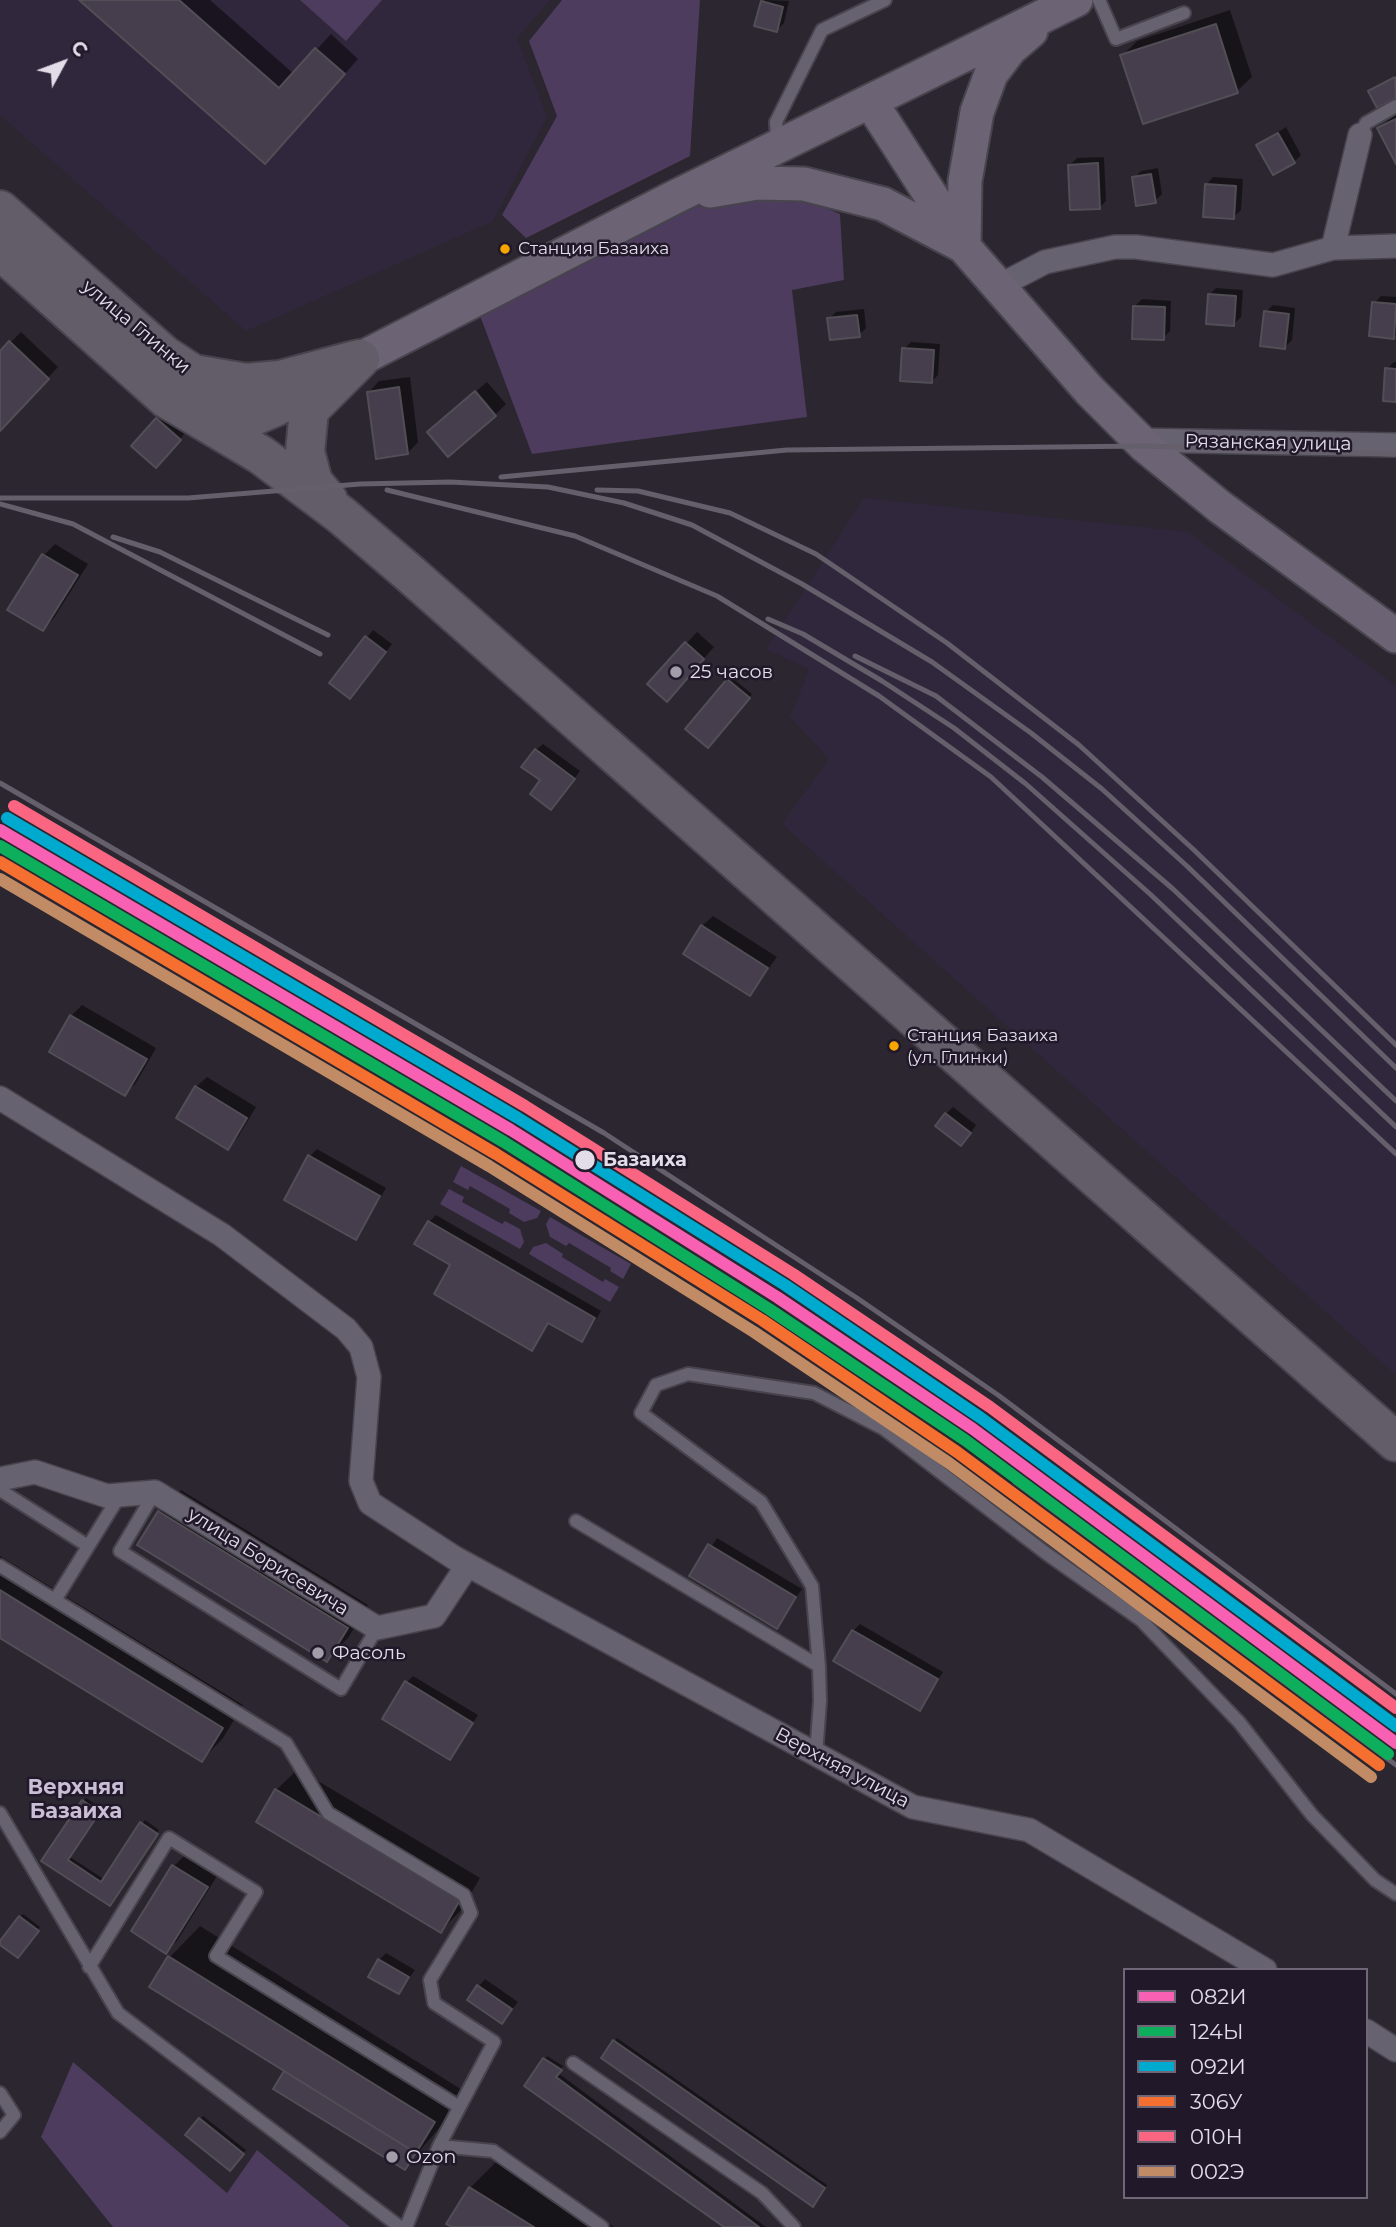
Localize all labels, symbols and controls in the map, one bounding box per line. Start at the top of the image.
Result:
north arrow [28,28,98,98]
text: С [66,36,92,62]
place label: Станция Базаиха [518,239,669,259]
marker: Станция Базаиха [498,242,512,256]
street label: улица Глинки [77,275,195,379]
street label: Рязанская улица [1184,430,1352,456]
place label: 25 часов [690,661,773,683]
marker: 25 часов [668,664,684,680]
place label: Станция Базаиха (ул. Глинки) [907,1026,1058,1066]
marker: Станция Базаиха (ул. Глинки) [887,1039,901,1053]
marker: Базаиха [573,1148,597,1172]
place label: Базаиха [603,1149,687,1171]
street label: улица Борисевича [183,1503,353,1621]
place label: Фасоль [332,1642,406,1664]
marker: Фасоль [310,1645,326,1661]
street label: Верхняя улица [771,1723,913,1813]
district label: Верхняя Базаиха [28,1775,124,1825]
legend [1123,1968,1368,2199]
text: 082И [1190,1984,1247,2009]
text: 124Ы [1190,2019,1243,2044]
text: 092И [1190,2054,1246,2079]
text: 306У [1190,2089,1243,2114]
text: 010Н [1190,2124,1243,2149]
place label: Ozon [406,2146,456,2168]
marker: Ozon [384,2149,400,2165]
text: 002Э [1190,2159,1245,2184]

